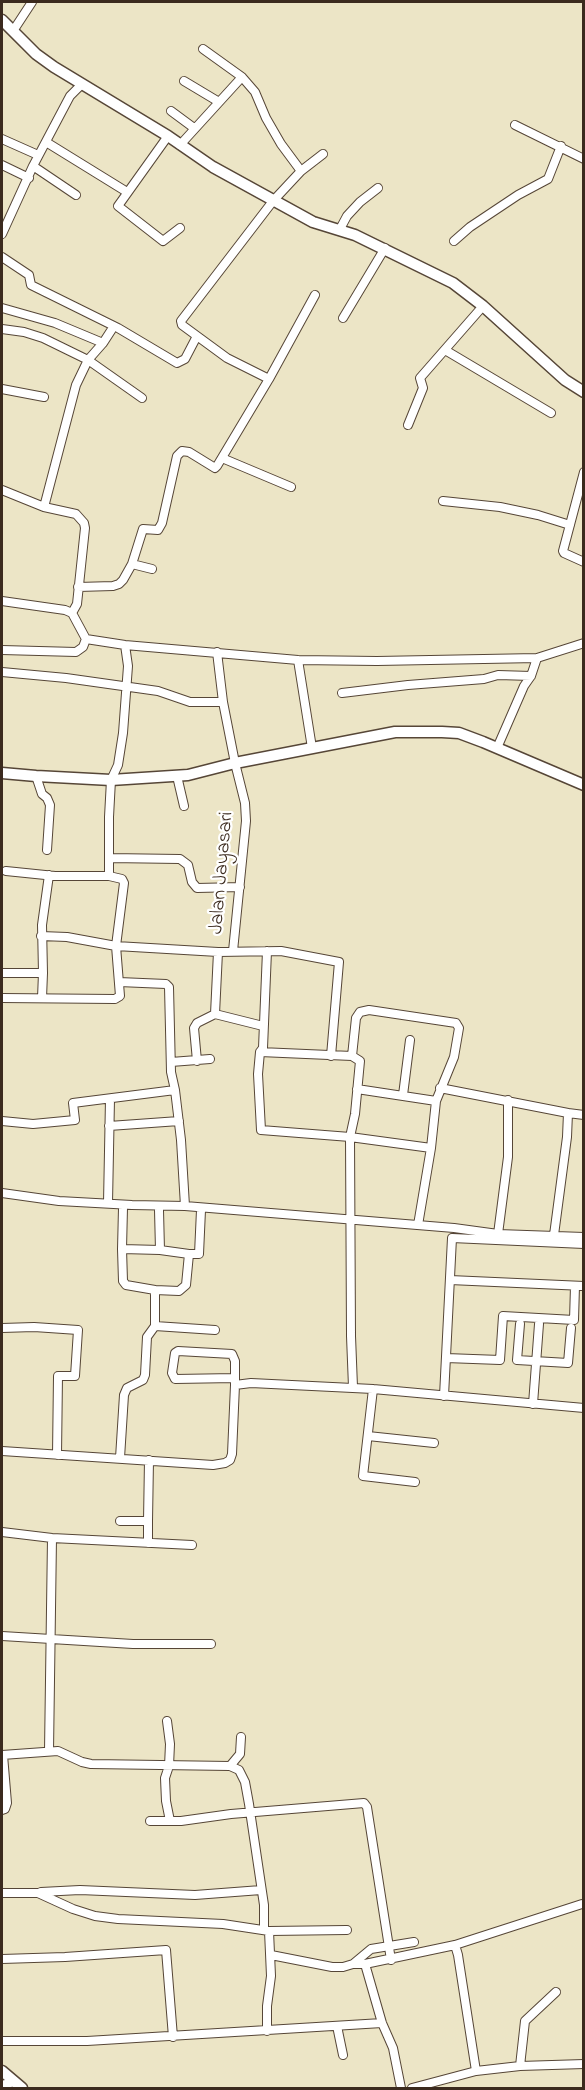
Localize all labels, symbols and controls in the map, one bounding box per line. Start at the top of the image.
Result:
street label: Jalan Jayasari [206,811,240,935]

